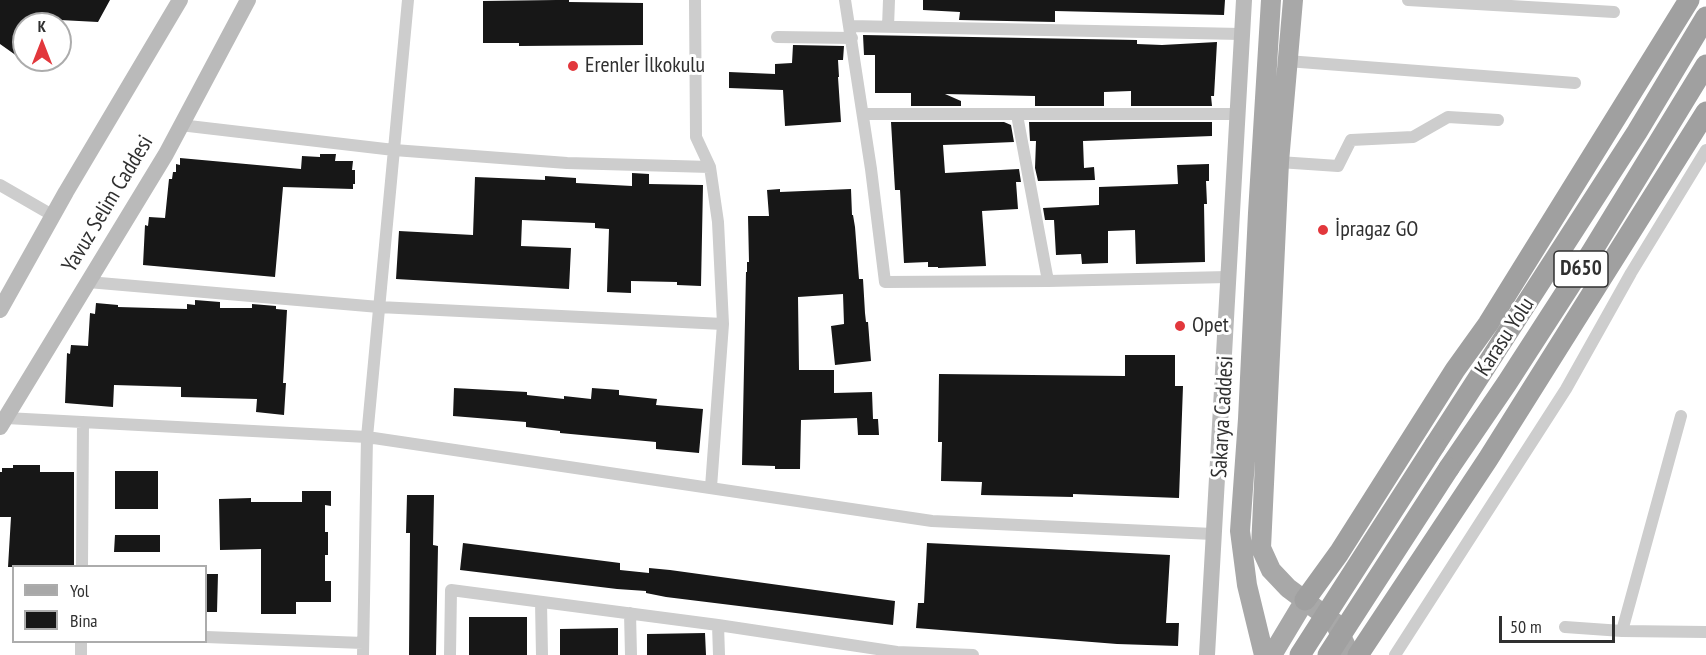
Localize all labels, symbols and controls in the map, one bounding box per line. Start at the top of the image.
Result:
north arrow [12,12,72,72]
text: K [38,16,46,36]
place label: Erenler İlkokulu [585,53,705,79]
marker: Erenler İlkokulu [566,59,580,73]
street label: Yavuz Selim Caddesi [57,131,159,277]
place label: İpragaz GO [1335,217,1418,243]
marker: İpragaz GO [1316,223,1330,237]
road number: D650 [1554,251,1608,287]
street label: Karasu Yolu [1470,293,1540,381]
place label: Opet [1192,313,1229,339]
marker: Opet [1173,319,1187,333]
street label: Sakarya Caddesi [1207,355,1239,479]
legend [12,565,207,643]
text: Yol [70,579,89,602]
scale bar [1502,604,1618,642]
text: Bina [70,609,98,632]
text: 50 m [1510,615,1542,638]

